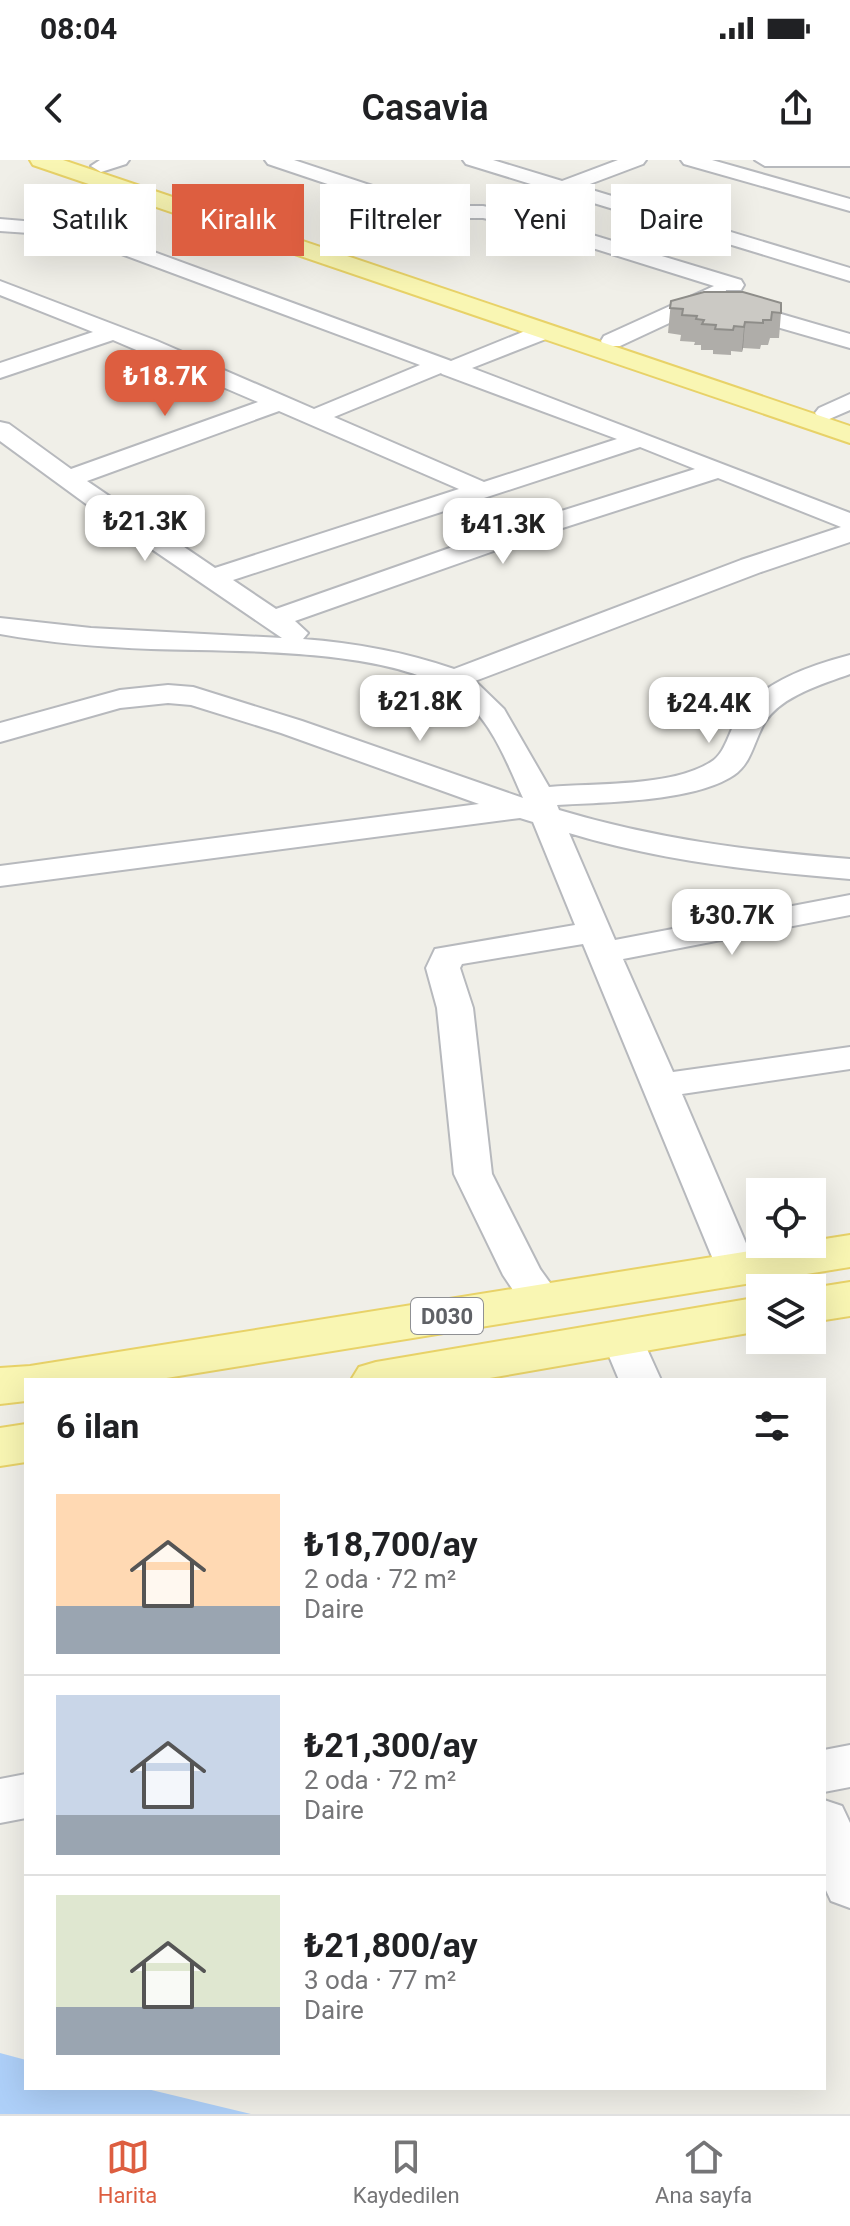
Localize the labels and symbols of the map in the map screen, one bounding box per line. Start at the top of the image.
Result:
pin: ₺18.7K [100,350,230,418]
pin: ₺21.3K [80,495,210,563]
pin: ₺41.3K [438,498,568,566]
pin: ₺21.8K [355,675,485,743]
pin: ₺24.4K [644,677,774,745]
pin: ₺30.7K [667,889,797,957]
road number: D030 [411,1298,483,1334]

